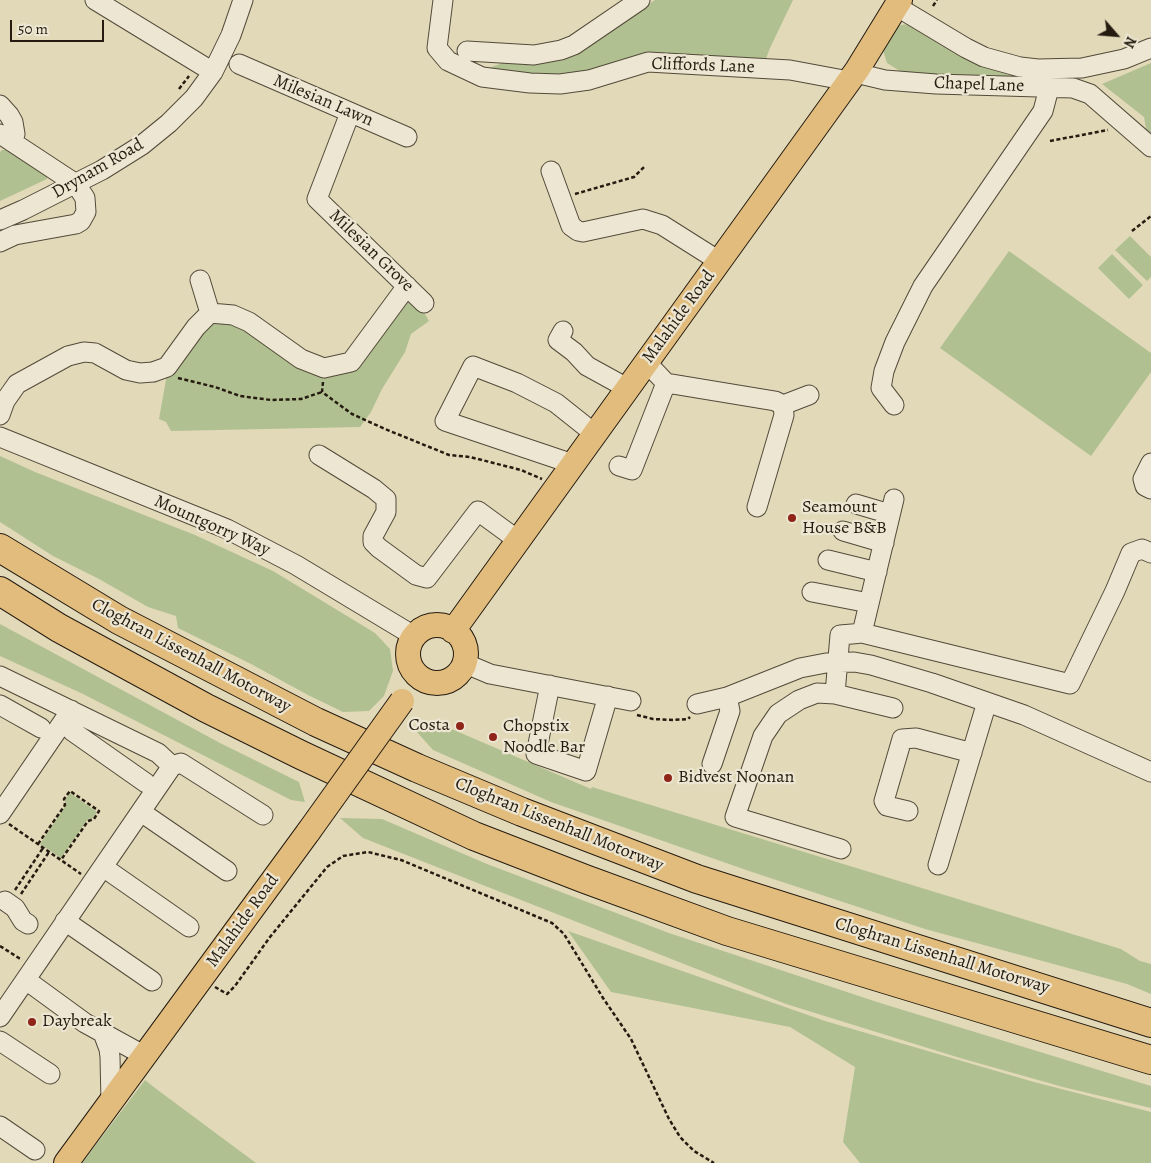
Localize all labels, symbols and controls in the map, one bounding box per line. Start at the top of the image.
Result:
scale bar [12,10,106,42]
north arrow [1091,10,1141,60]
text: 50 m [18,19,48,39]
text: N [1119,33,1141,51]
street label: Cliffords Lane [651,53,755,79]
street label: Milesian Lawn [270,70,376,132]
street label: Chapel Lane [934,73,1024,97]
street label: Drynam Road [48,134,148,204]
street label: Milesian Grove [324,205,418,297]
street label: Malahide Road [638,266,720,368]
street label: Mountgorry Way [151,491,273,561]
place label: Seamount House B&B [802,497,887,540]
marker: Seamount House B&B [786,512,798,524]
street label: Cloghran Lissenhall Motorway [87,594,295,718]
place label: Costa [409,715,450,737]
place label: Chopstix Noodle Bar [503,716,585,759]
marker: Costa [454,720,466,732]
marker: Chopstix Noodle Bar [487,731,499,743]
place label: Bidvest Noonan [678,767,794,789]
marker: Bidvest Noonan [662,772,674,784]
street label: Cloghran Lissenhall Motorway [452,773,666,877]
street label: Malahide Road [202,870,284,972]
street label: Cloghran Lissenhall Motorway [832,913,1052,999]
place label: Daybreak [42,1011,112,1033]
marker: Daybreak [26,1016,38,1028]

